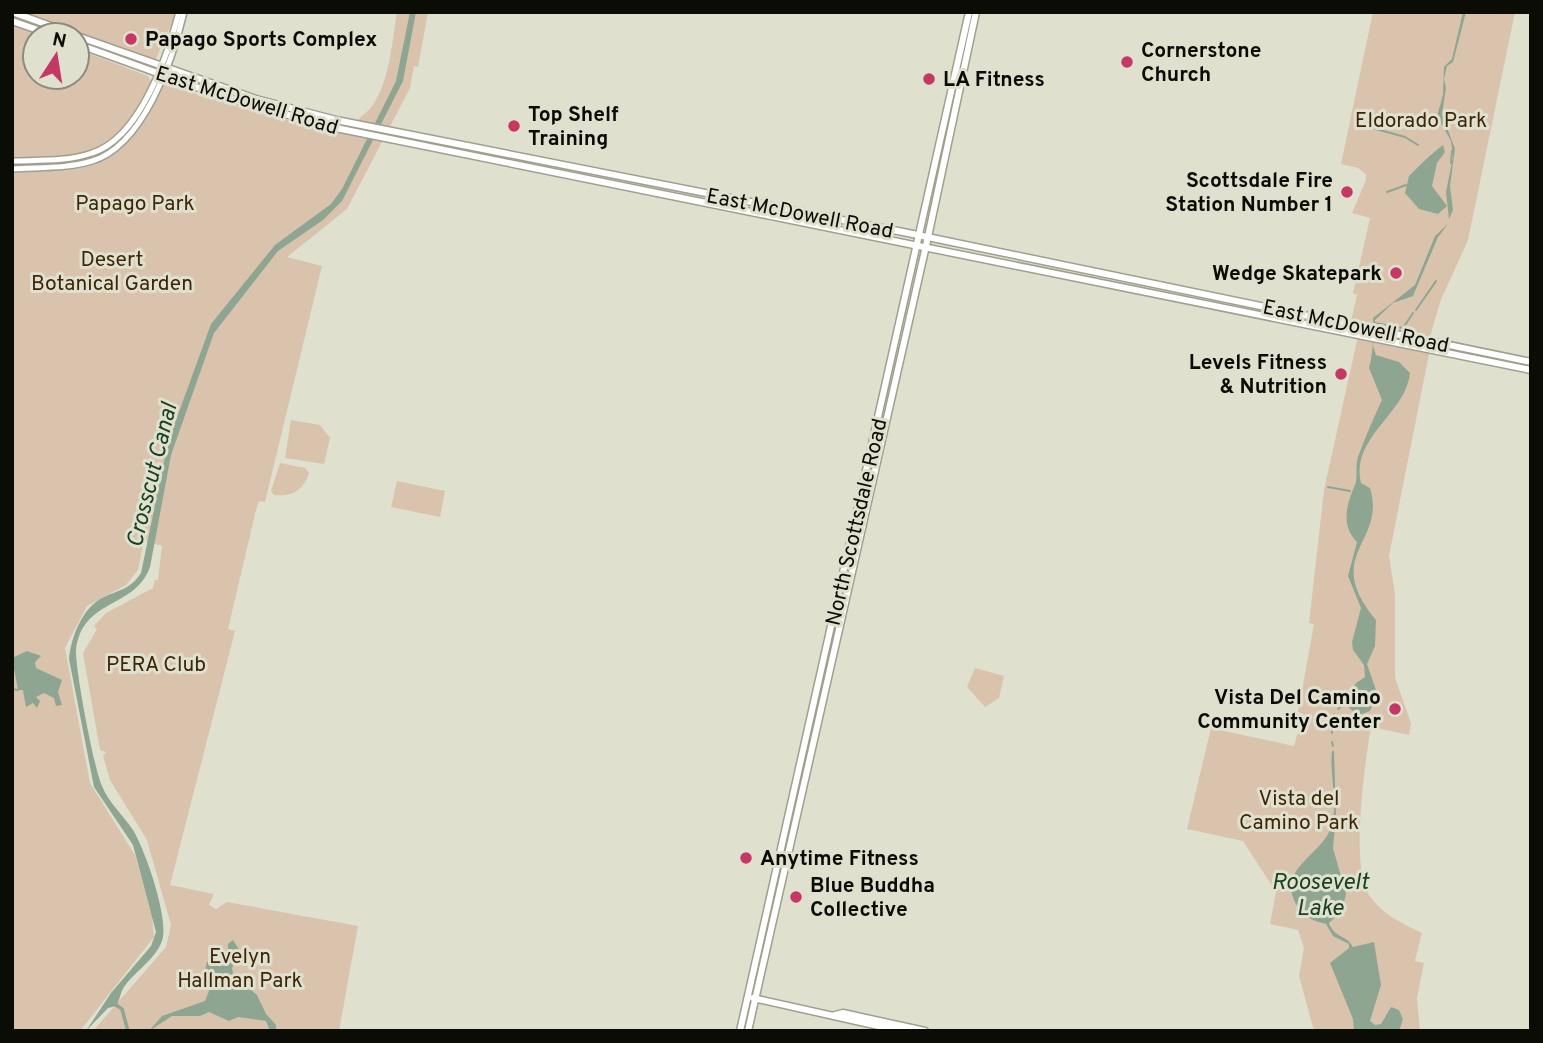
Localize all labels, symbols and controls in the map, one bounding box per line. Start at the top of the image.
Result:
north arrow [21,21,91,91]
place label: Papago Sports Complex [145,27,377,54]
text: N [50,28,68,54]
marker: Papago Sports Complex [123,31,139,47]
place label: Cornerstone Church [1141,38,1261,89]
marker: Cornerstone Church [1119,54,1135,70]
street label: East McDowell Road [152,61,341,142]
place label: LA Fitness [943,67,1045,94]
marker: LA Fitness [921,71,937,87]
place label: Top Shelf Training [528,102,619,153]
park label: Eldorado Park [1355,108,1487,135]
marker: Top Shelf Training [506,118,522,134]
place label: Scottsdale Fire Station Number 1 [1165,168,1333,219]
street label: East McDowell Road [704,183,895,246]
marker: Scottsdale Fire Station Number 1 [1339,184,1355,200]
park label: Papago Park [75,191,195,218]
park label: Desert Botanical Garden [31,247,193,298]
place label: Wedge Skatepark [1212,261,1382,288]
marker: Wedge Skatepark [1388,265,1404,281]
street label: East McDowell Road [1260,295,1451,360]
place label: Levels Fitness & Nutrition [1189,350,1327,401]
marker: Levels Fitness & Nutrition [1333,366,1349,382]
water label: Crosscut Canal [121,399,186,551]
street label: North Scottsdale Road [820,416,894,629]
park label: PERA Club [106,652,206,679]
place label: Vista Del Camino Community Center [1197,685,1381,736]
marker: Vista Del Camino Community Center [1387,701,1403,717]
park label: Vista del Camino Park [1239,786,1359,837]
place label: Anytime Fitness [760,846,919,873]
marker: Anytime Fitness [738,850,754,866]
water label: Roosevelt Lake [1271,869,1370,924]
place label: Blue Buddha Collective [810,873,935,924]
marker: Blue Buddha Collective [788,889,804,905]
park label: Evelyn Hallman Park [177,944,303,995]

